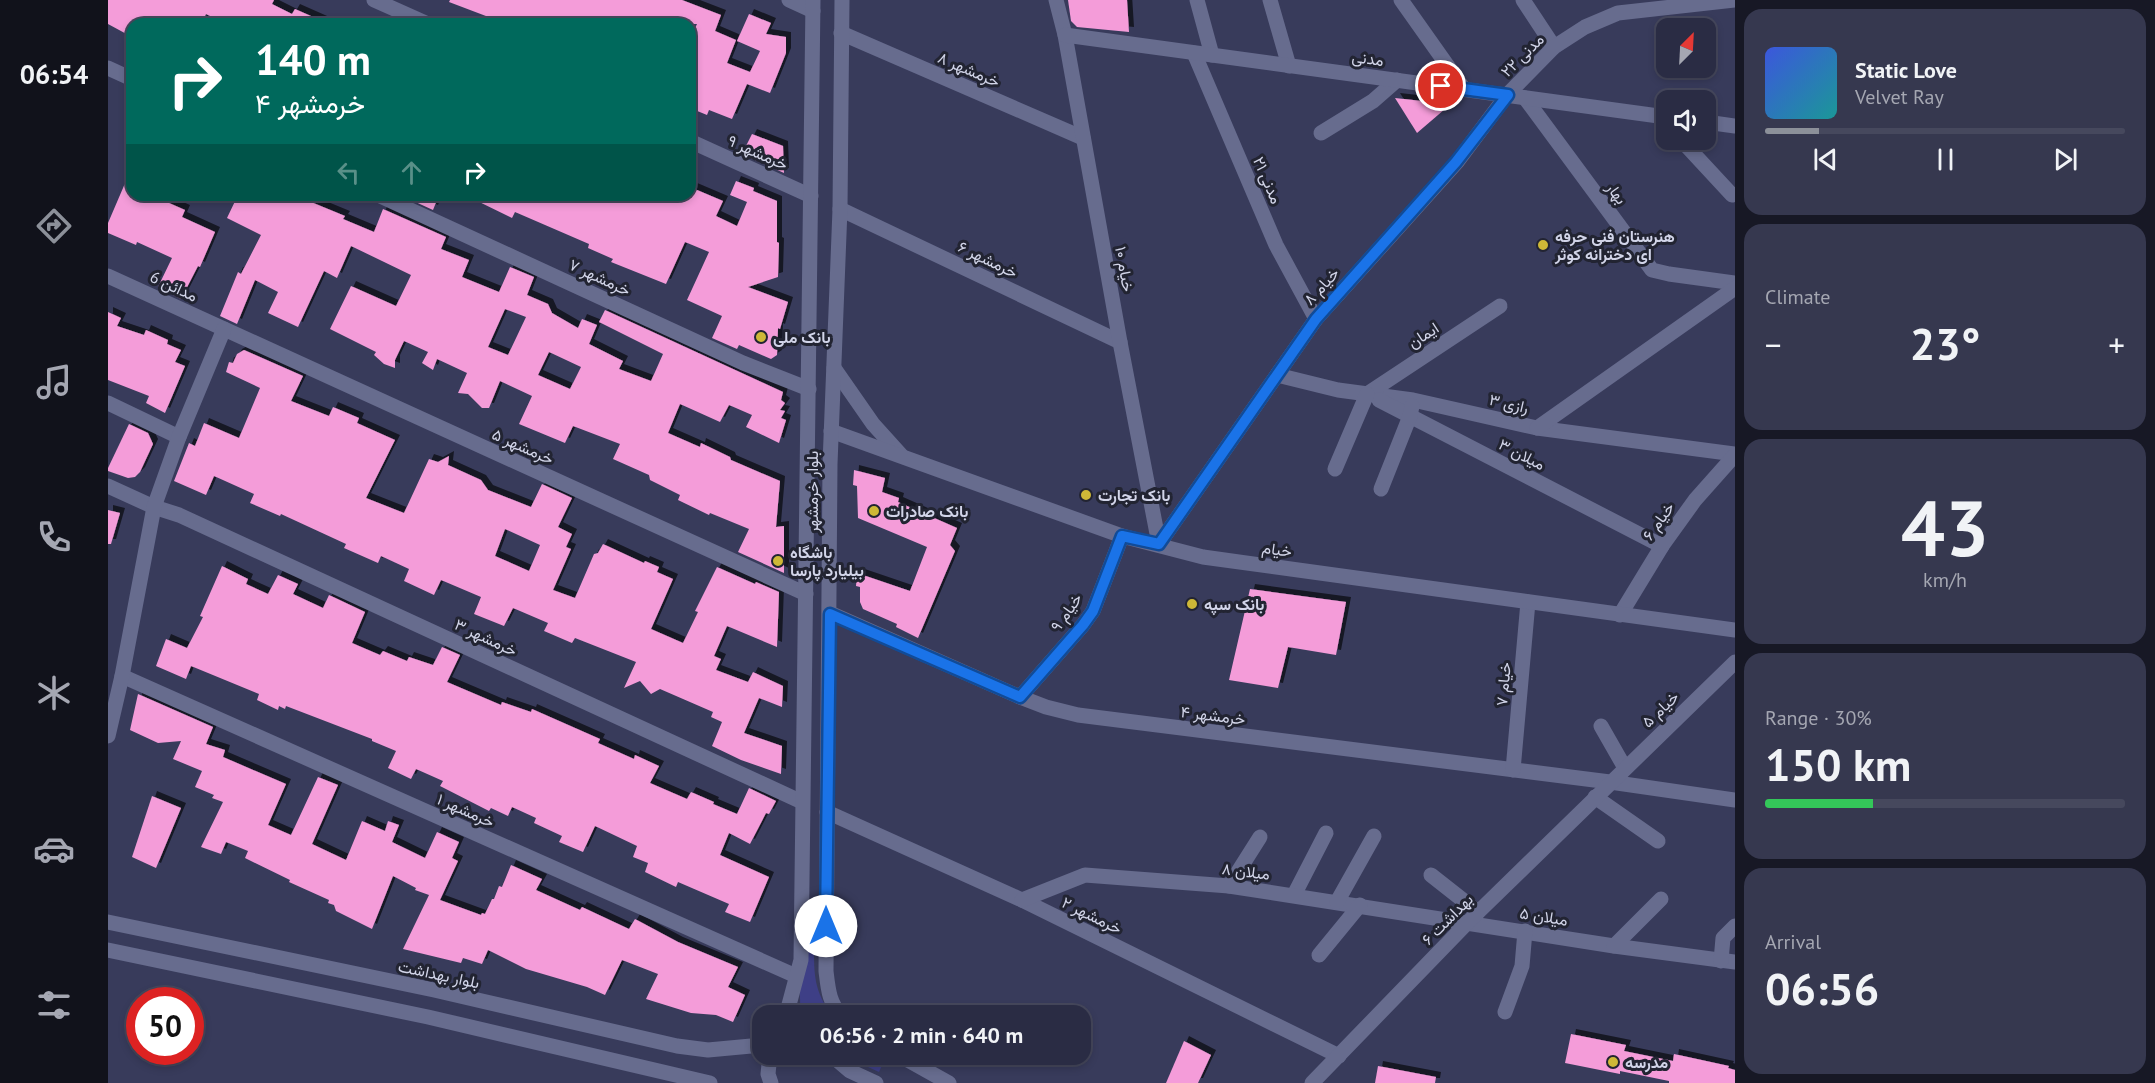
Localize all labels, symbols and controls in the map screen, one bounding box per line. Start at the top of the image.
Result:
north arrow [1656,18,1716,78]
map controls [1656,18,1716,150]
street label: مدنی ۲۲ [1496,29,1549,82]
text: 140 m [255,32,371,87]
icon: right [156,42,234,120]
street label: مدنی [1351,46,1385,71]
street label: خرمشهر ۸ [935,47,1003,92]
text: Static Love [1855,56,1957,84]
text: 06:54 [20,57,88,91]
pin [1415,60,1466,111]
icon: arrive [1424,69,1457,102]
text: Velvet Ray [1855,84,1944,110]
text: خرمشهر ۴ [255,86,365,120]
button: sound [1656,90,1716,150]
street label: خرمشهر ۹ [724,130,791,175]
icon: previous [1809,143,1842,176]
icon: pause [1929,143,1962,176]
icon: next [2049,143,2082,176]
street label: مدنی ۲۱ [1248,153,1287,207]
icon: left [332,156,365,189]
icon: ahead [395,156,428,189]
icon: right [458,156,491,189]
street label: بهار [1601,177,1632,209]
icon: directions [33,205,75,247]
place label: هنرستان فنی حرفه ای دخترانه کوثر [1554,226,1675,265]
street label: خرمشهر ۶ [954,236,1021,283]
marker: هنرستان فنی حرفه ای دخترانه کوثر [1536,238,1550,252]
street label: خیام ۱۰ [1110,245,1139,294]
street label: خرمشهر ۷ [566,254,634,301]
street label: خیام ۸ [1299,263,1344,310]
street label: مدائن 6 [147,266,201,307]
text: Climate [1765,284,1831,310]
text: 23° [1910,314,1980,372]
street label: ایمان [1404,318,1442,352]
text: − [1765,323,1782,366]
text: + [2108,323,2125,366]
place label: بانک ملی [773,327,831,347]
marker: بانک ملی [754,330,768,344]
icon: music [33,361,75,403]
street label: رازی ۳ [1487,389,1531,418]
street label: خرمشهر ۵ [489,424,557,469]
street label: میلان ۳ [1495,434,1549,474]
street label: بلوار خرمشهر [802,451,823,534]
text: 43 [1901,477,1989,578]
place label: بانک تجارت [1098,485,1171,506]
marker: بانک تجارت [1079,488,1093,502]
street label: خیام ۶ [1638,498,1679,545]
place label: بانک صادرات [886,501,968,522]
marker: بانک صادرات [867,504,881,518]
icon: phone [33,516,75,558]
street label: خیام [1260,537,1294,562]
place label: باشگاه بیلیارد پارسا [790,542,864,582]
marker: باشگاه بیلیارد پارسا [771,554,785,568]
text: km/h [1923,567,1967,593]
street label: خیام ۹ [1046,589,1087,636]
place label: بانک سپه [1204,594,1264,616]
marker: بانک سپه [1185,597,1199,611]
street label: خرمشهر ۳ [451,614,521,661]
street label: خیام ۷ [1491,661,1516,707]
icon: climate [33,672,75,714]
street label: خیام ۵ [1637,686,1684,732]
street label: خرمشهر ۴ [1179,701,1247,730]
text: Range · 30% [1765,705,1872,731]
text: 150 km [1765,735,1911,793]
street label: خرمشهر ۱ [434,789,498,833]
icon: car [33,828,75,870]
street label: میلان ۸ [1221,858,1271,884]
street label: بهداشت ۶ [1417,889,1478,950]
street label: خرمشهر ۲ [1058,892,1126,939]
position arrow [794,894,858,958]
street label: میلان ۵ [1518,902,1570,930]
text: Arrival [1765,929,1821,955]
street label: بلوار بهداشت [396,956,482,993]
text: 06:56 [1765,959,1879,1017]
icon: filters [33,984,75,1026]
speed limit sign: 50 [126,987,204,1065]
text: 06:56 · 2 min · 640 m [820,1021,1023,1049]
place label: مدرسه [1625,1052,1669,1073]
marker: مدرسه [1606,1055,1620,1069]

